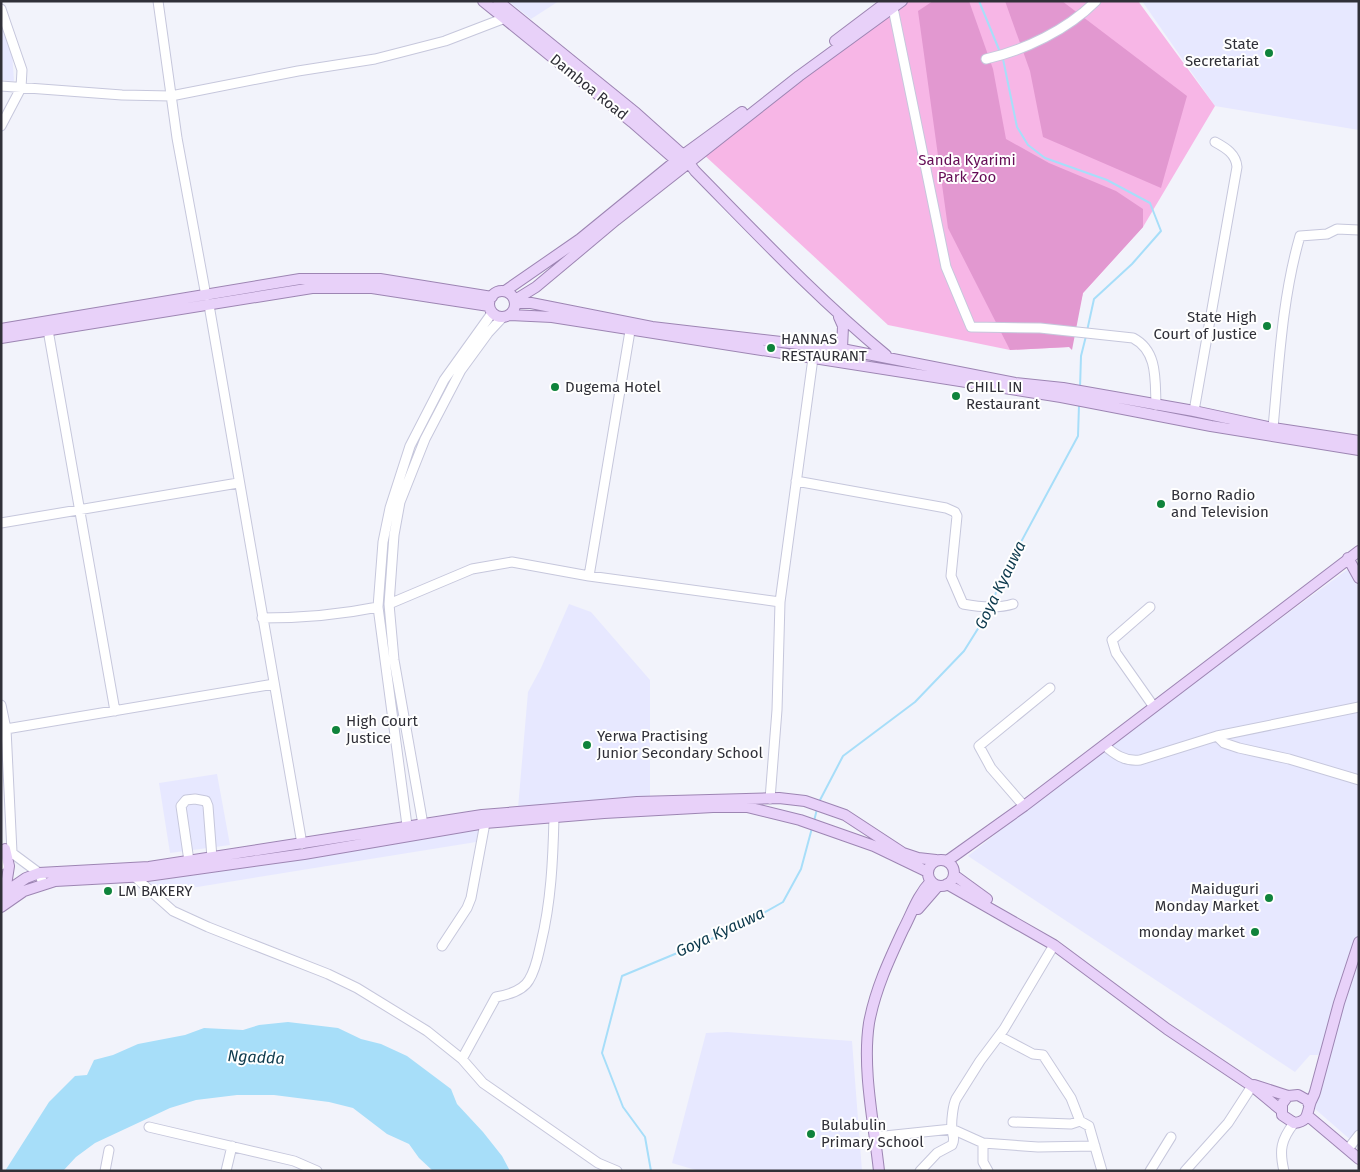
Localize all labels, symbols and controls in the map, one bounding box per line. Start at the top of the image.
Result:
place label: State Secretariat [1185,35,1260,70]
marker: State Secretariat [1263,47,1275,59]
street label: Damboa Road [547,50,631,124]
park label: Sanda Kyarimi Park Zoo [918,151,1016,186]
place label: State High Court of Justice [1153,308,1257,343]
marker: State High Court of Justice [1261,320,1273,332]
place label: HANNAS RESTAURANT [781,330,867,365]
marker: HANNAS RESTAURANT [765,342,777,354]
place label: Dugema Hotel [565,378,661,396]
place label: CHILL IN Restaurant [966,378,1040,413]
marker: Dugema Hotel [549,381,561,393]
marker: CHILL IN Restaurant [950,390,962,402]
place label: Borno Radio and Television [1171,486,1269,521]
marker: Borno Radio and Television [1155,498,1167,510]
water label: Goya Kyauwa [970,538,1030,632]
place label: High Court Justice [346,712,418,747]
marker: High Court Justice [330,724,342,736]
place label: Yerwa Practising Junior Secondary School [597,727,764,762]
marker: Yerwa Practising Junior Secondary School [581,739,593,751]
place label: Maiduguri Monday Market [1155,880,1260,915]
place label: LM BAKERY [118,882,193,900]
marker: LM BAKERY [102,885,114,897]
marker: Maiduguri Monday Market [1263,892,1275,904]
water label: Goya Kyauwa [673,903,767,961]
place label: monday market [1138,923,1246,941]
marker: monday market [1249,926,1261,938]
water label: Ngadda [227,1046,285,1068]
place label: Bulabulin Primary School [821,1116,924,1151]
marker: Bulabulin Primary School [805,1128,817,1140]

